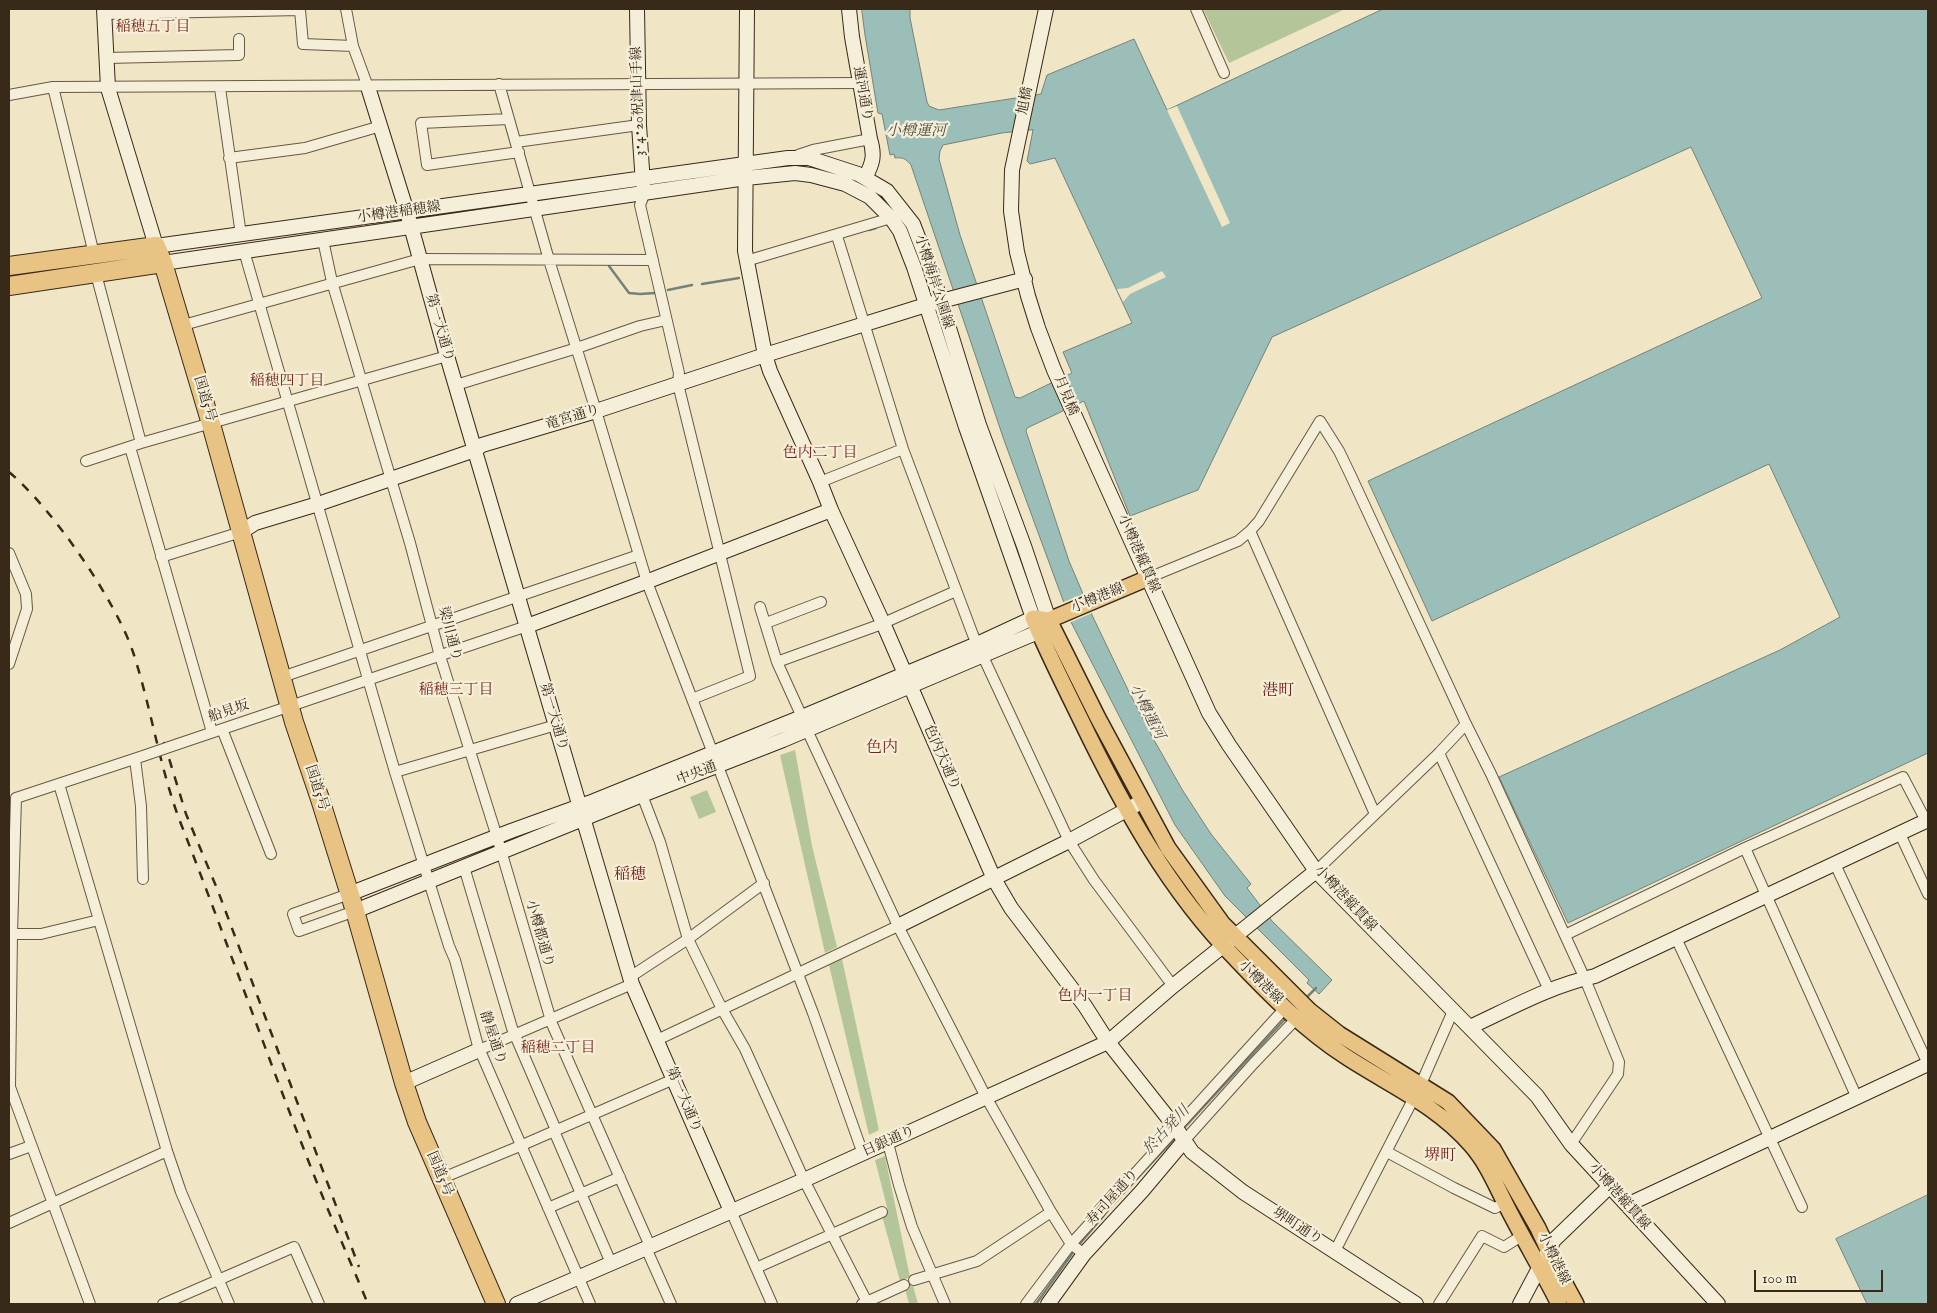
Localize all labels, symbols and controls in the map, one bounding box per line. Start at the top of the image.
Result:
district label: 稲穂五丁目 [116,19,190,37]
street label: 3･4･20祝津山手線 [629,46,649,156]
street label: 運河通り [849,65,875,123]
street label: 旭橋 [1015,86,1037,116]
water label: 小樽運河 [886,123,946,141]
street label: 小樽港稲穂線 [356,199,442,227]
street label: 小樽海岸公園線 [910,233,956,331]
street label: 第一大通り [421,292,457,364]
district label: 稲穂四丁目 [250,373,324,391]
street label: 月見橋 [1049,373,1081,419]
street label: 国道5号 [189,374,219,424]
street label: 竜宮通り [544,402,602,434]
district label: 色内二丁目 [783,445,857,463]
street label: 小樽港縦貫線 [1113,512,1163,596]
street label: 小樽港線 [1069,580,1127,618]
street label: 梁川通り [434,605,464,663]
street label: 第一大通り [535,681,571,753]
water label: 小樽運河 [1124,681,1168,743]
district label: 稲穂三丁目 [419,682,493,700]
district label: 港町 [1262,682,1294,702]
street label: 船見坂 [206,697,252,727]
street label: 色内大通り [919,723,963,793]
district label: 色内 [866,739,898,759]
street label: 中央通 [674,759,720,789]
street label: 国道5号 [301,763,331,813]
street label: 小樽港縦貫線 [1310,863,1380,935]
district label: 稲穂 [614,866,646,886]
street label: 小樽都通り [521,898,557,970]
street label: 小樽港線 [1234,958,1286,1008]
district label: 色内一丁目 [1058,988,1132,1006]
street label: 静屋通り [475,1009,509,1067]
district label: 稲穂二丁目 [521,1040,595,1058]
street label: 第一大通り [662,1065,704,1135]
water label: 於古発川 [1140,1103,1194,1159]
street label: 日銀通り [860,1123,918,1161]
district label: 堺町 [1424,1147,1456,1167]
street label: 国道5号 [422,1149,456,1199]
street label: 小樽港縦貫線 [1585,1160,1653,1234]
street label: 寿司屋通り [1083,1166,1143,1230]
street label: 堺町通り [1269,1205,1325,1249]
street label: 小樽港線 [1533,1230,1573,1288]
scale bar [1757,1260,1886,1292]
text: 100 m [1762,1269,1797,1288]

